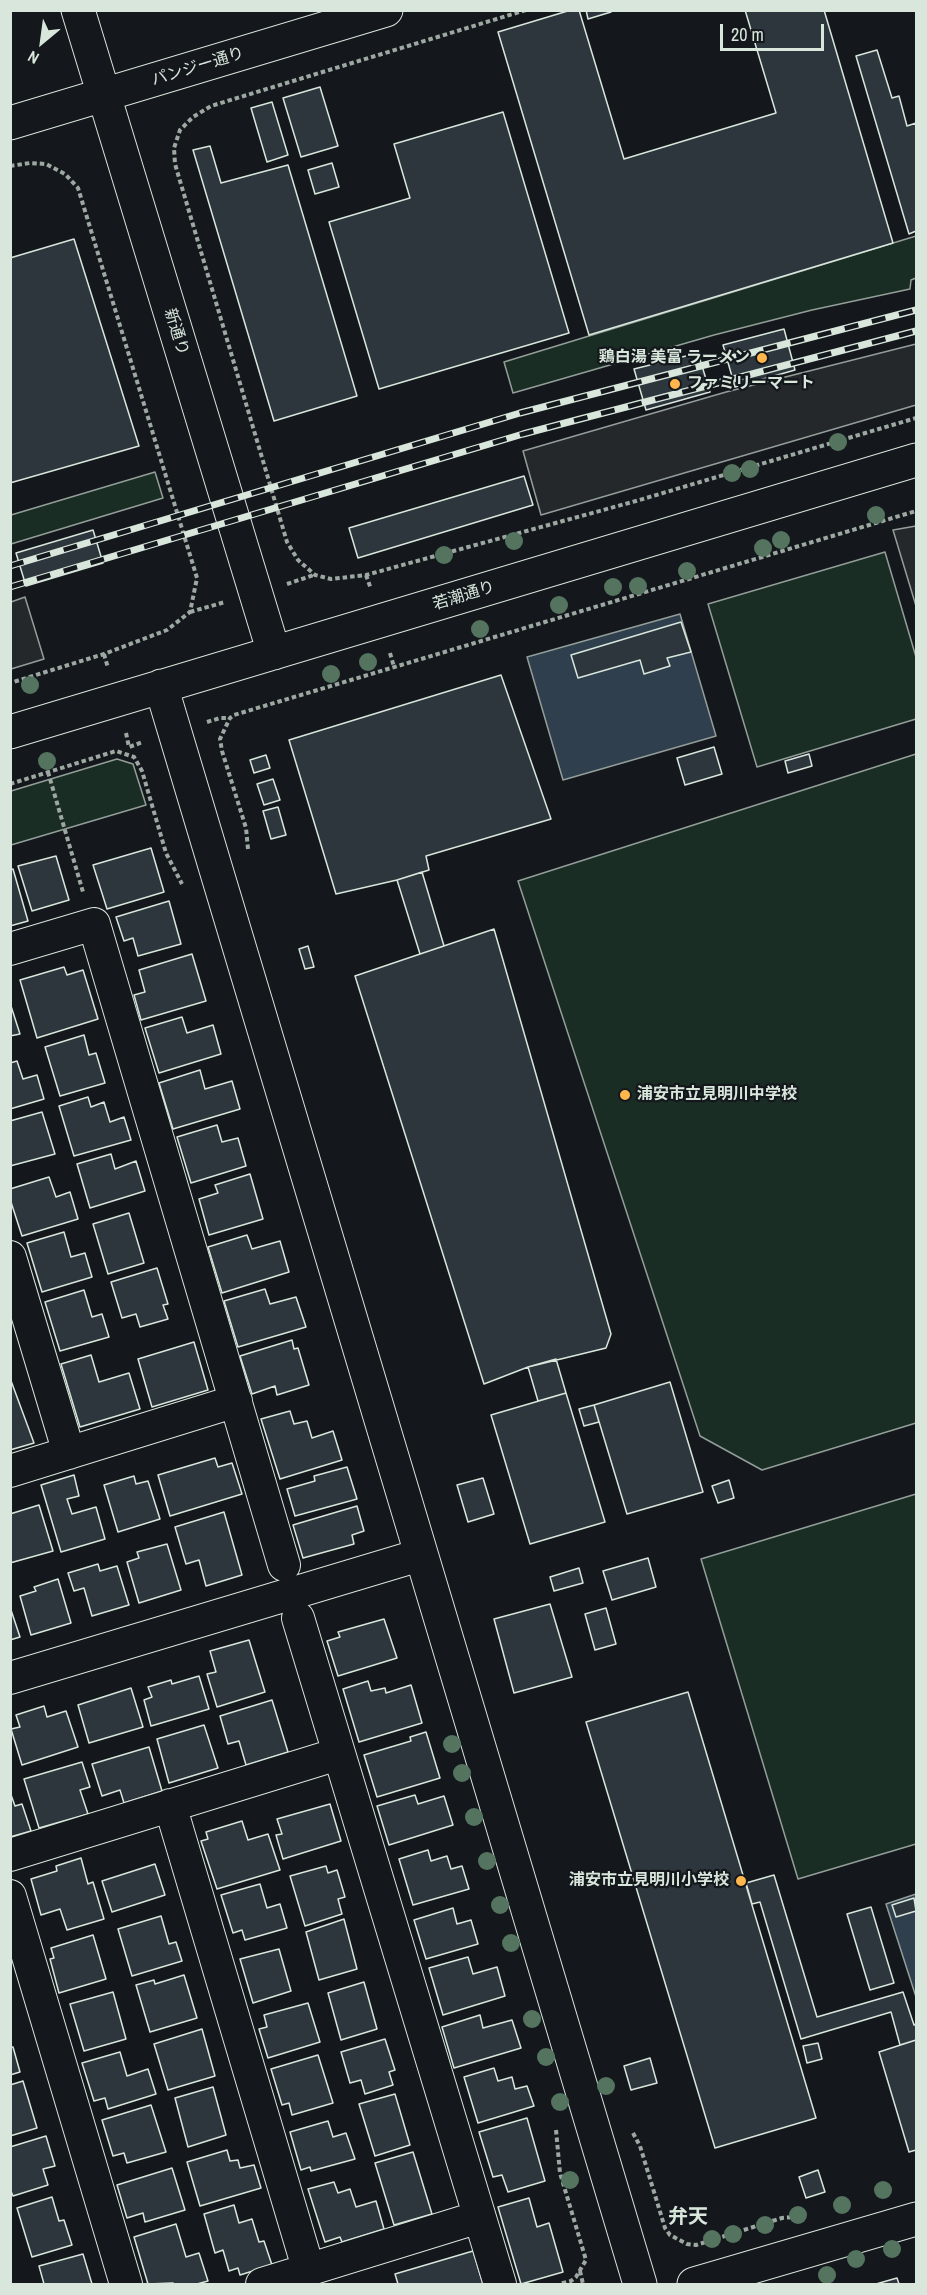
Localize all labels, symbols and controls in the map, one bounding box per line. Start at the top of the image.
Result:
north arrow [12,12,72,72]
scale bar [723,12,826,50]
text: 20 m [731,22,764,47]
street label: パンジー通り [149,44,247,90]
text: N [24,46,43,70]
street label: 新通り [160,306,192,358]
place label: 鶏白湯 美富 ラーメン [599,348,750,368]
marker: 鶏白湯 美富 ラーメン [755,351,769,365]
place label: ファミリーマート [687,374,815,394]
marker: ファミリーマート [668,377,682,391]
street label: 若潮通り [431,577,497,615]
place label: 浦安市立見明川中学校 [637,1085,797,1105]
marker: 浦安市立見明川中学校 [618,1088,632,1102]
place label: 浦安市立見明川小学校 [569,1871,729,1891]
marker: 浦安市立見明川小学校 [734,1874,748,1888]
district label: 弁天 [668,2206,708,2230]

